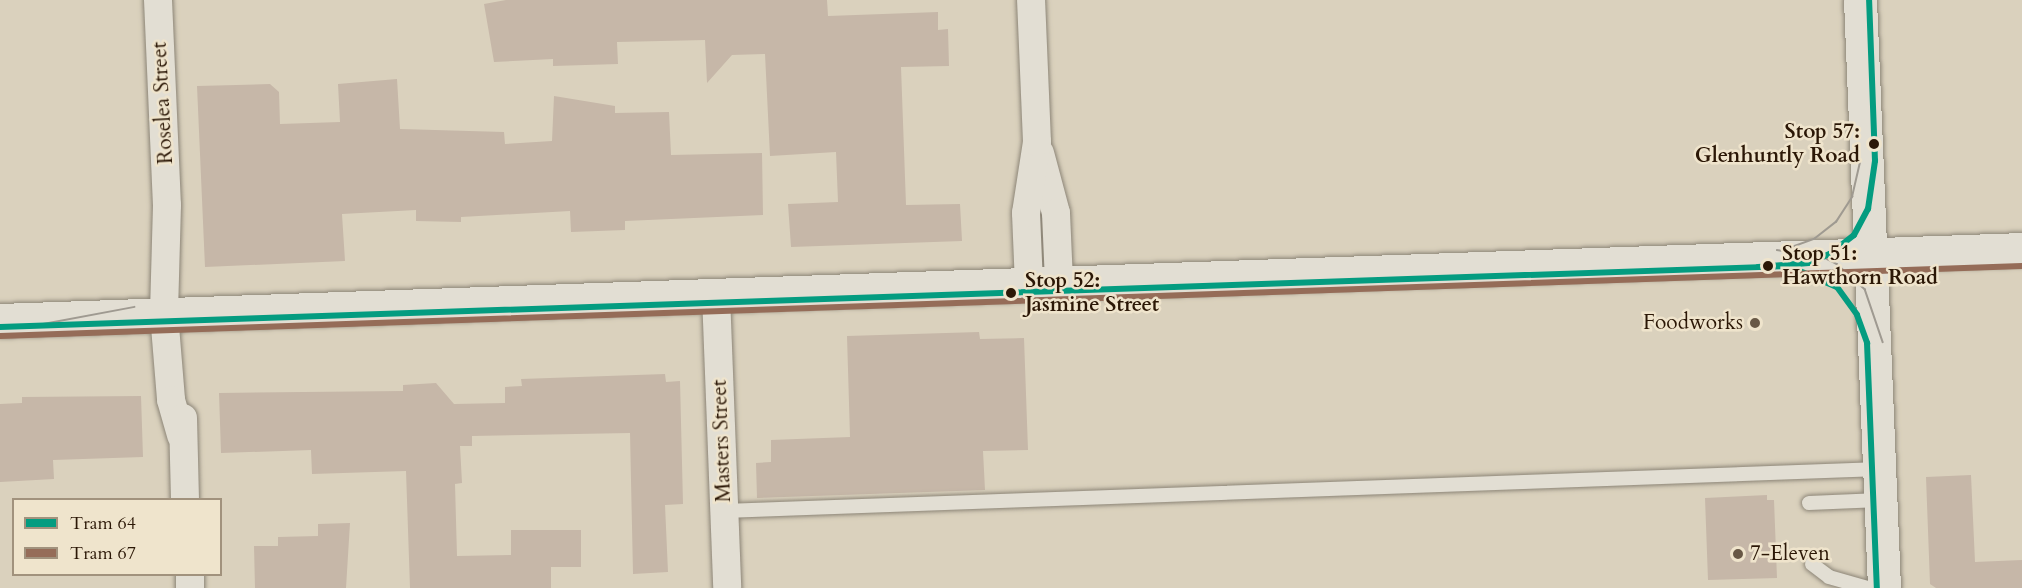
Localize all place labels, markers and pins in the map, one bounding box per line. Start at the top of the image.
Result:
place label: Stop 57: Glenhuntly Road [1695,119,1860,169]
marker: Stop 57: Glenhuntly Road [1865,135,1883,153]
place label: Stop 51: Hawthorn Road [1782,241,1938,291]
marker: Stop 51: Hawthorn Road [1759,257,1777,275]
place label: Stop 52: Jasmine Street [1025,268,1159,318]
marker: Stop 52: Jasmine Street [1002,284,1020,302]
place label: Foodworks [1643,310,1743,336]
marker: Foodworks [1748,316,1762,330]
place label: 7-Eleven [1750,541,1830,567]
marker: 7-Eleven [1731,547,1745,561]

